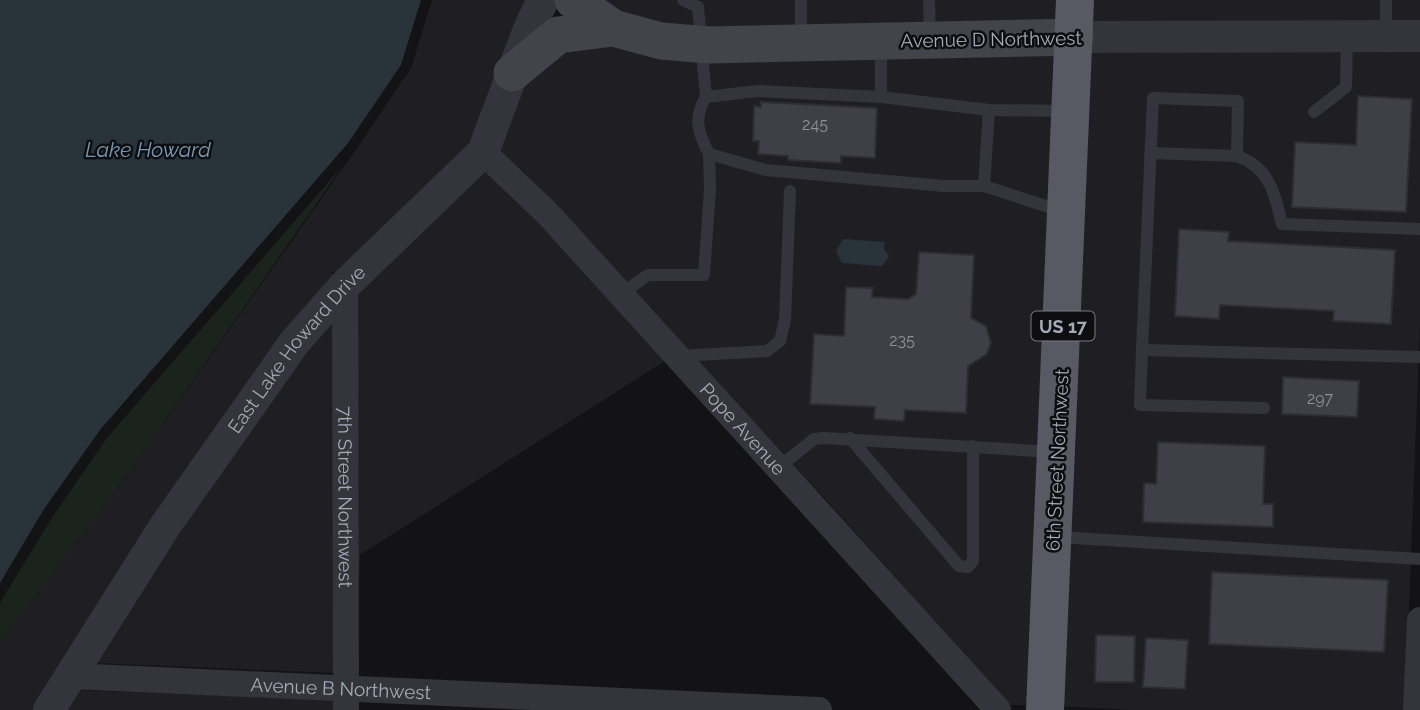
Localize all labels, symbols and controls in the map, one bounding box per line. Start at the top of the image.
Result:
street label: Avenue D Northwest [900,26,1083,52]
house number: 245 [802,115,828,134]
water label: Lake Howard [85,137,211,162]
street label: East Lake Howard Drive [223,261,370,437]
road number: US 17 [1032,312,1094,340]
house number: 235 [889,331,915,350]
street label: 6th Street Northwest [1041,368,1073,552]
street label: Pope Avenue [696,378,790,480]
house number: 297 [1307,389,1334,408]
street label: 7th Street Northwest [334,406,357,588]
street label: Avenue B Northwest [250,673,432,703]

